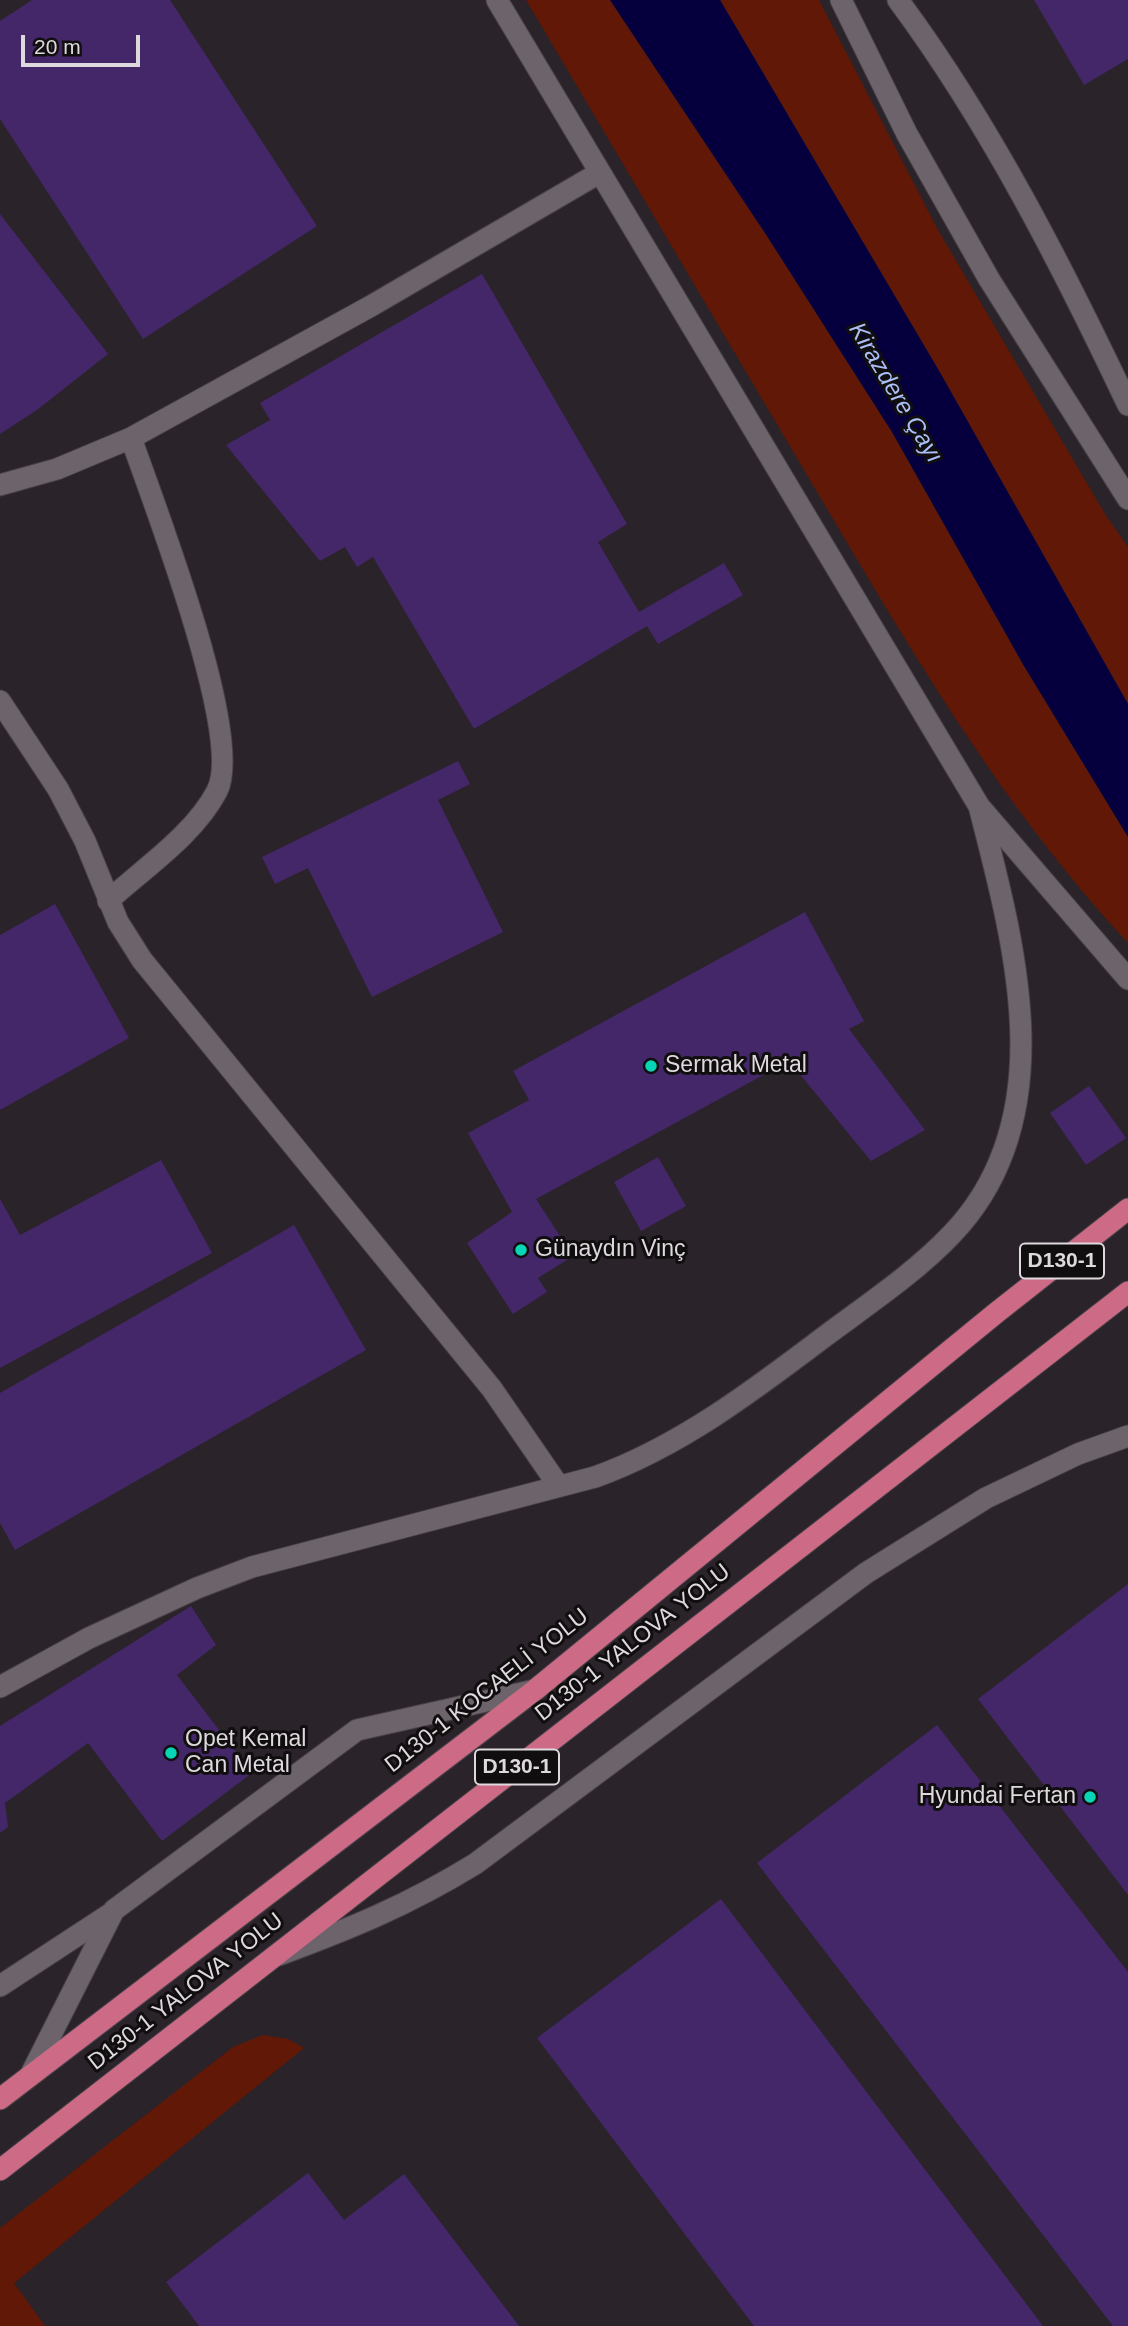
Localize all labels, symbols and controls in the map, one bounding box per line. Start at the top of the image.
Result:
scale bar [24,21,144,65]
text: 20 m [34,35,81,58]
water label: Kirazdere Çayı [842,318,948,468]
place label: Sermak Metal [665,1052,807,1080]
marker: Sermak Metal [643,1058,659,1074]
place label: Günaydın Vinç [535,1236,685,1264]
marker: Günaydın Vinç [513,1242,529,1258]
road number: D130-1 [1020,1244,1104,1278]
street label: D130-1 YALOVA YOLU [530,1558,736,1728]
street label: D130-1 KOCAELİ YOLU [380,1603,594,1779]
place label: Opet Kemal Can Metal [185,1726,306,1780]
marker: Opet Kemal Can Metal [163,1745,179,1761]
road number: D130-1 [475,1750,559,1784]
place label: Hyundai Fertan [919,1783,1076,1811]
marker: Hyundai Fertan [1082,1789,1098,1805]
street label: D130-1 YALOVA YOLU [83,1907,289,2077]

